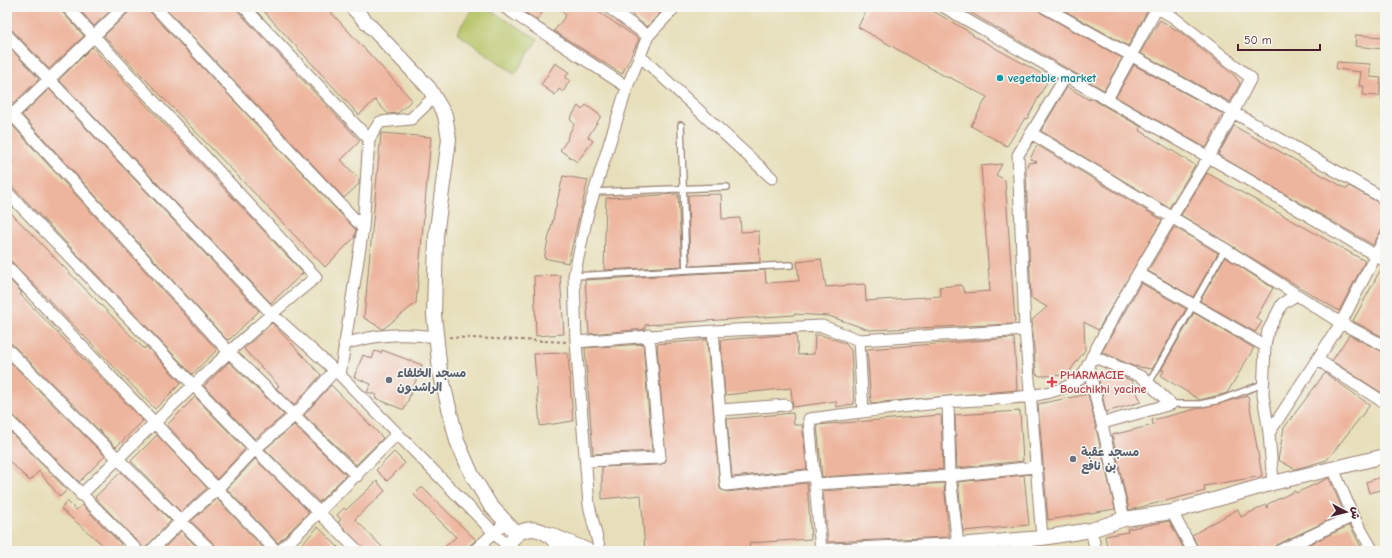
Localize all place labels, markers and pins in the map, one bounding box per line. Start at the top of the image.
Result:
place label: vegetable market [1007,71,1097,85]
marker: vegetable market [995,73,1005,83]
place label: مسجد الخلفاء الراشدون [397,366,466,395]
place label: PHARMACIE Bouchikhi yacine [1060,368,1146,396]
marker: مسجد الخلفاء الراشدون [384,375,394,385]
marker: PHARMACIE Bouchikhi yacine [1047,377,1057,387]
place label: مسجد عقبة بن نافع [1081,445,1139,475]
marker: مسجد عقبة بن نافع [1068,454,1078,464]

